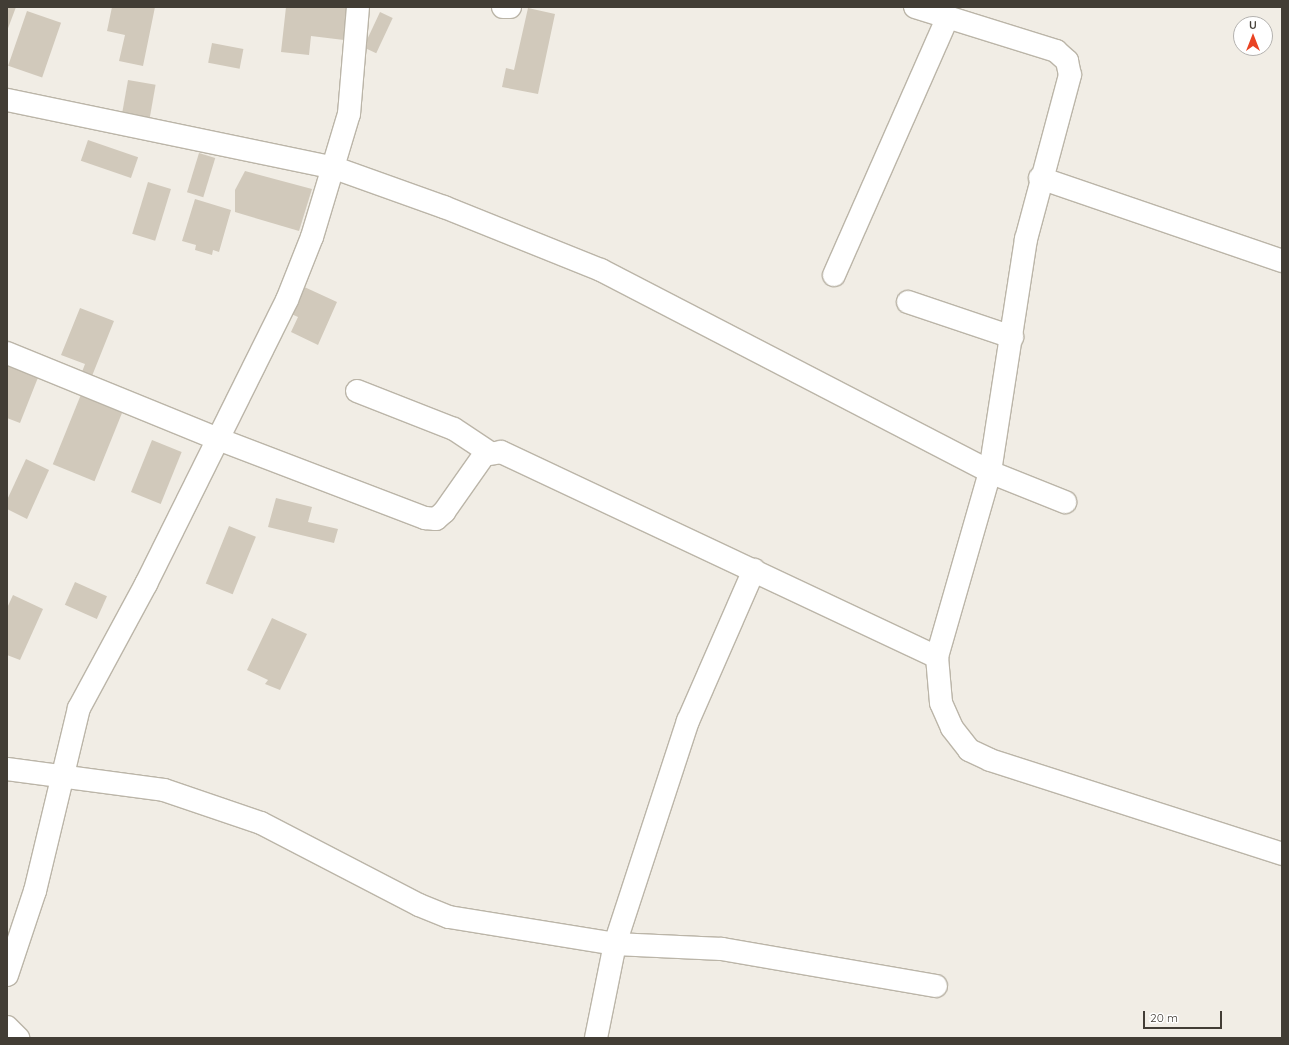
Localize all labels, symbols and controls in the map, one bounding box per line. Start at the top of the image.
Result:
north arrow [1233,16,1273,56]
text: U [1249,18,1257,32]
scale bar [1145,1003,1224,1029]
text: 20 m [1150,1010,1178,1025]

